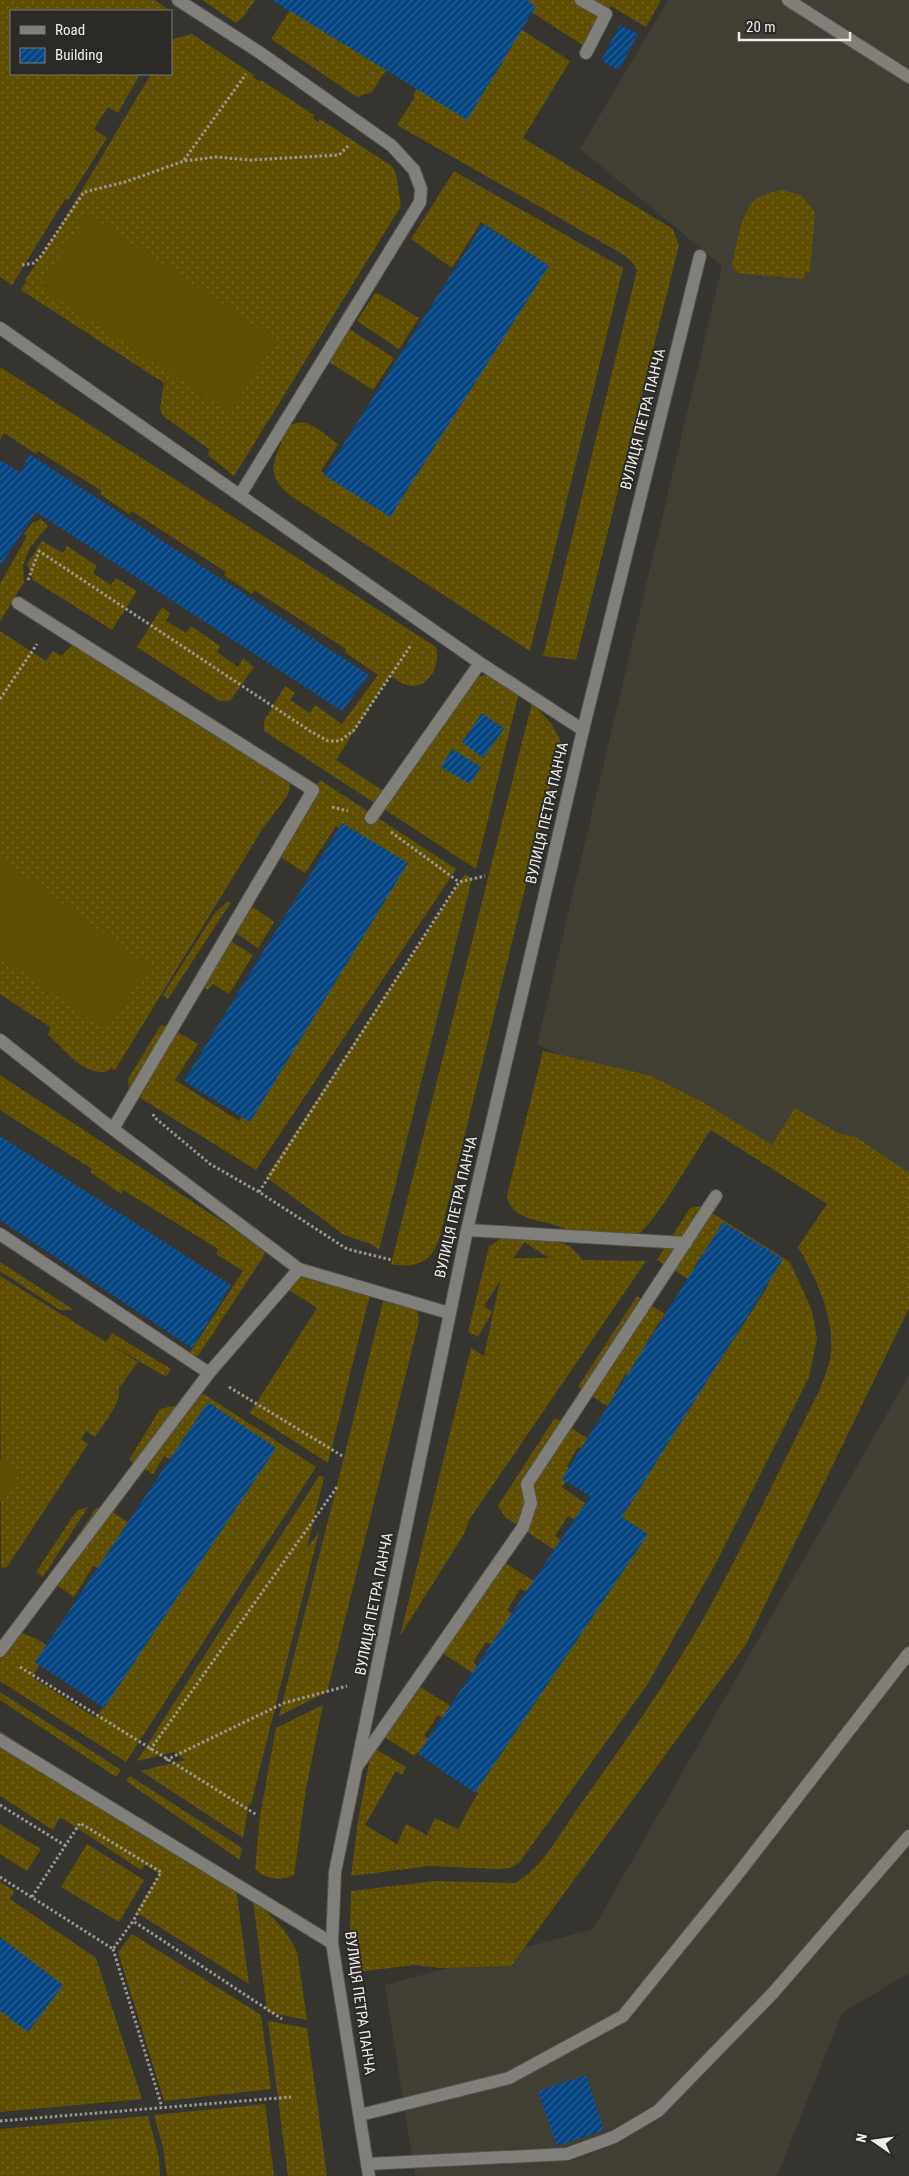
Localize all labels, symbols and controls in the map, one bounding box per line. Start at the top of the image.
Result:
legend [10,10,172,75]
scale bar [739,10,850,42]
text: 20 m [746,18,776,36]
text: Road [55,21,85,39]
text: Building [55,46,103,64]
street label: ВУЛИЦЯ ПЕТРА ПАНЧА [617,346,669,491]
street label: ВУЛИЦЯ ПЕТРА ПАНЧА [522,740,572,886]
street label: ВУЛИЦЯ ПЕТРА ПАНЧА [431,1134,481,1280]
street label: ВУЛИЦЯ ПЕТРА ПАНЧА [351,1531,397,1677]
street label: ВУЛИЦЯ ПЕТРА ПАНЧА [341,1930,379,2076]
north arrow [849,2116,899,2166]
text: N [853,2132,870,2144]

